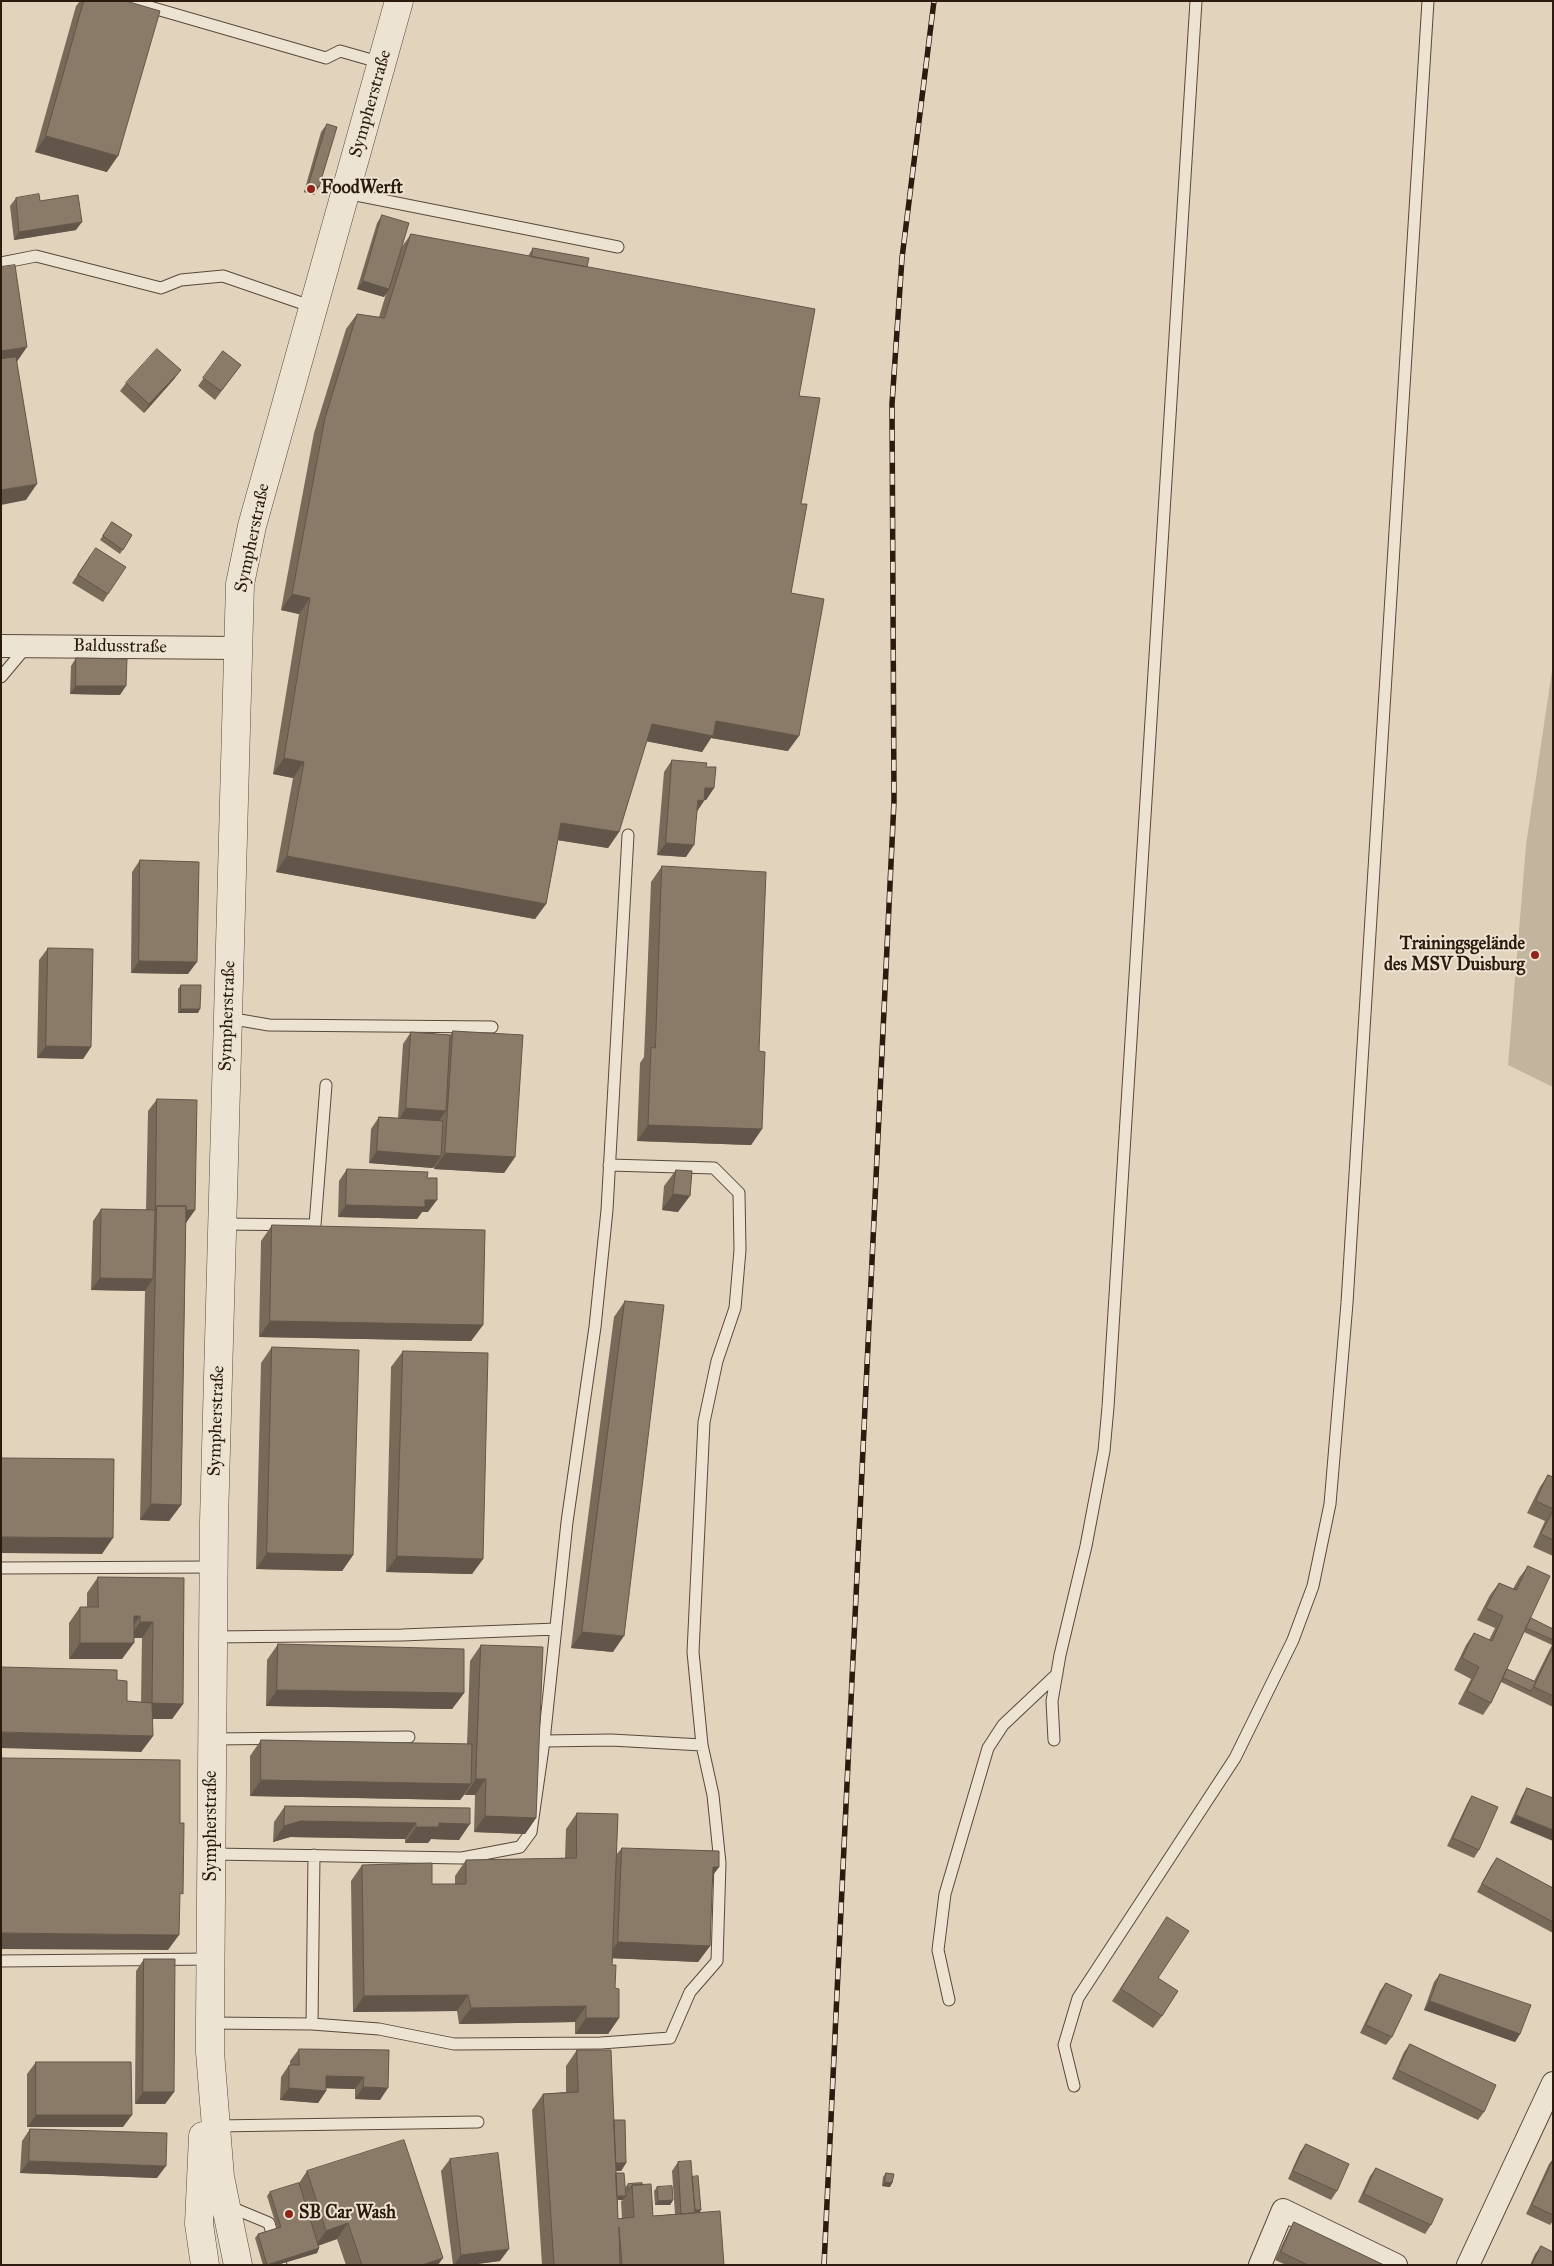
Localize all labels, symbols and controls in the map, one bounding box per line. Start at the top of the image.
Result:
street label: Sympherstraße [345,48,397,160]
place label: FoodWerft [321,178,403,200]
marker: FoodWerft [305,183,317,195]
street label: Sympherstraße [231,481,275,595]
street label: Baldusstraße [73,635,167,659]
place label: Trainingsgelände des MSV Duisburg [1384,934,1525,976]
marker: Trainingsgelände des MSV Duisburg [1529,949,1541,961]
street label: Sympherstraße [215,960,241,1072]
street label: Sympherstraße [204,1365,230,1477]
street label: Sympherstraße [201,1771,223,1881]
place label: SB Car Wash [299,2203,396,2225]
marker: SB Car Wash [283,2208,295,2220]

